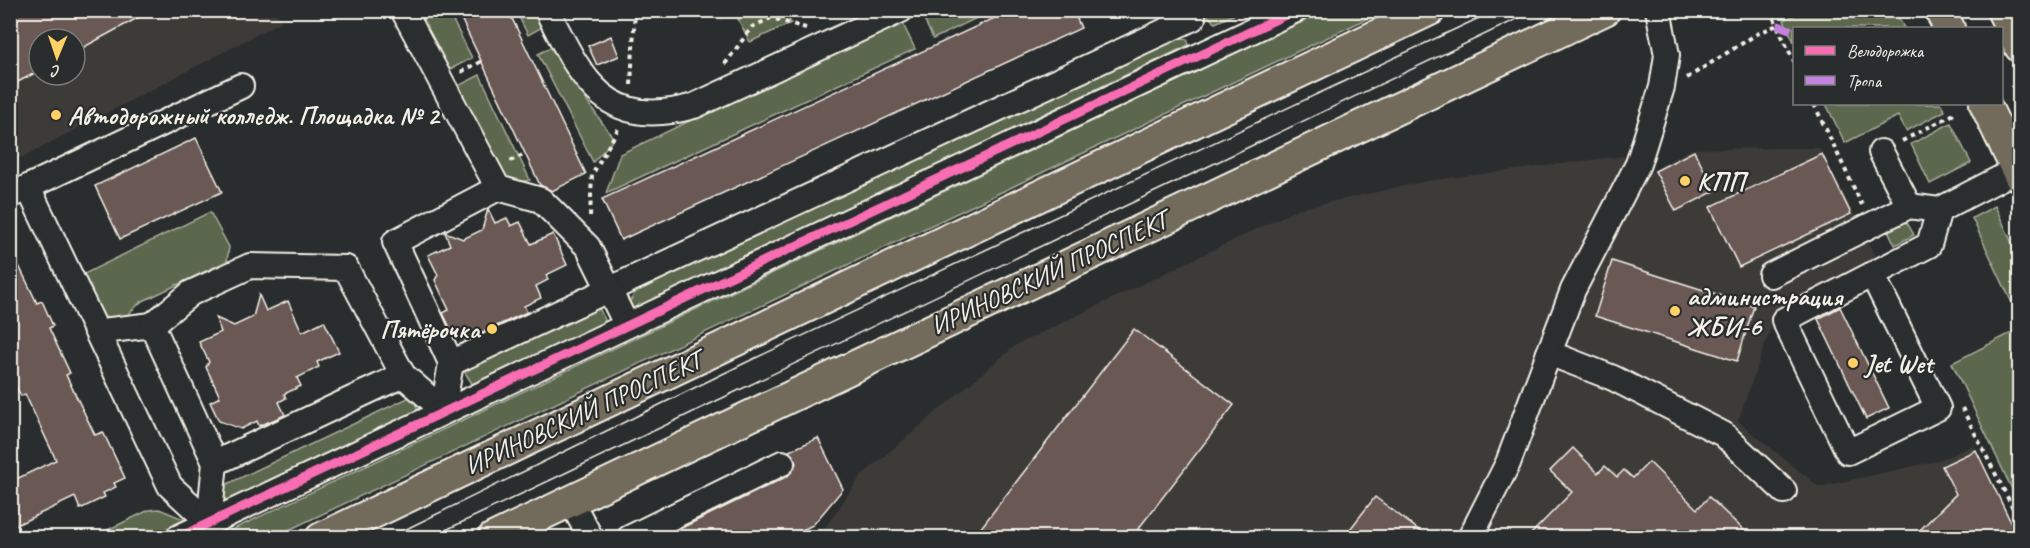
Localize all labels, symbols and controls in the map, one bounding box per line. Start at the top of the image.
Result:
north arrow [27,27,87,87]
legend [1793,27,2003,105]
text: Велодорожка [1847,40,1925,62]
text: С [50,61,61,81]
text: Тропа [1847,70,1883,92]
place label: Автодорожный колледж. Площадка № 2 [68,99,441,132]
marker: Автодорожный колледж. Площадка № 2 [49,108,63,122]
place label: КПП [1697,165,1749,198]
marker: КПП [1678,174,1692,188]
street label: ИРИНОВСКИЙ ПРОСПЕКТ [925,201,1179,342]
place label: администрация ЖБИ-6 [1687,280,1844,343]
marker: администрация ЖБИ-6 [1668,304,1682,318]
place label: Пятёрочка [380,313,482,346]
marker: Пятёрочка [485,322,499,336]
street label: ИРИНОВСКИЙ ПРОСПЕКТ [459,341,713,482]
place label: Jet Wet [1863,347,1936,380]
marker: Jet Wet [1846,356,1860,370]

